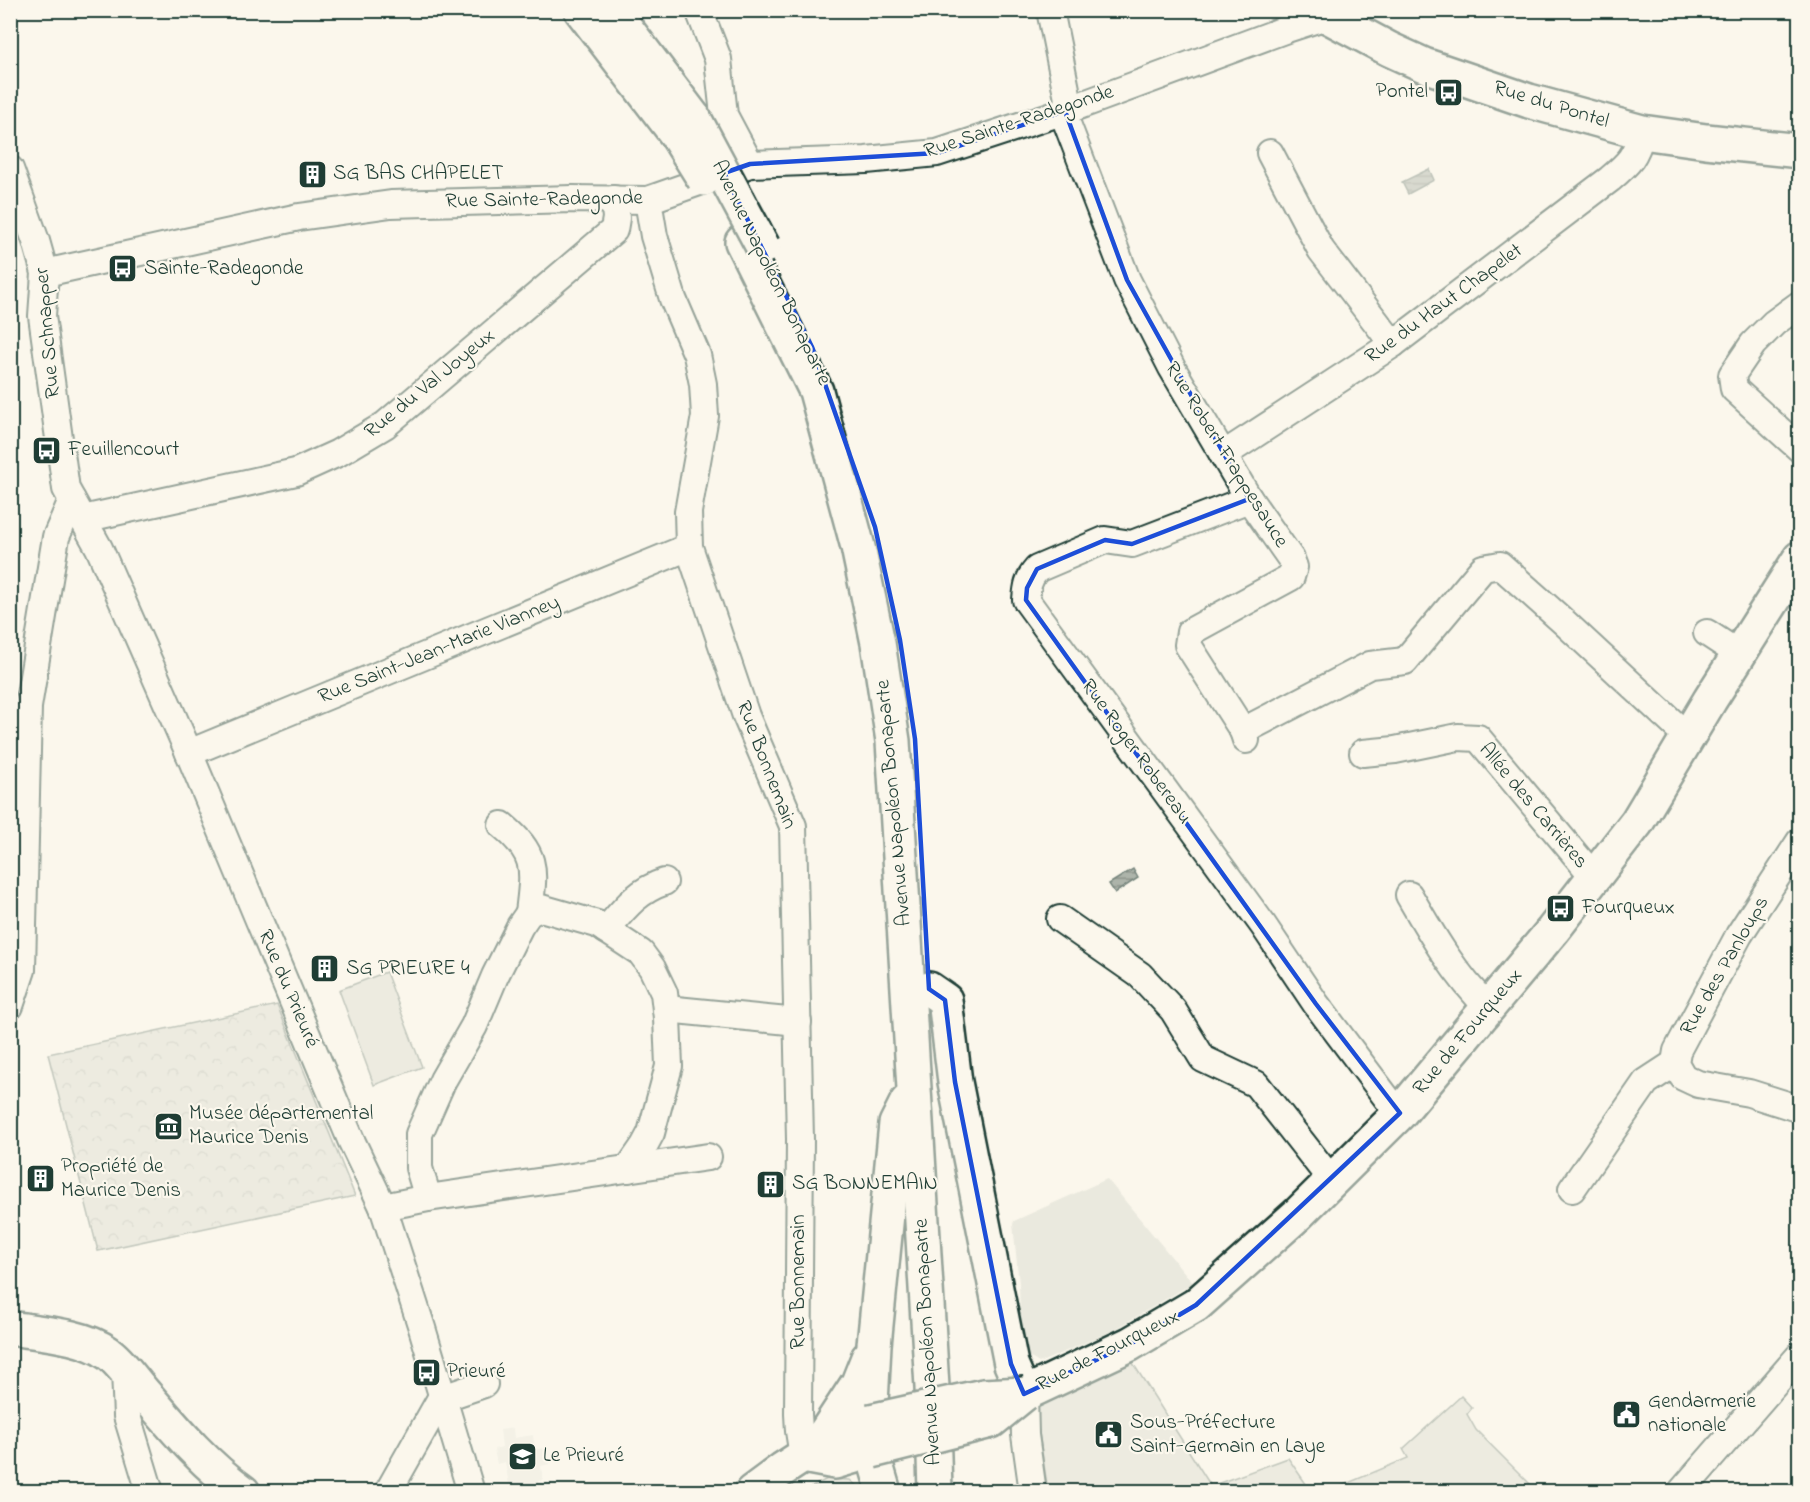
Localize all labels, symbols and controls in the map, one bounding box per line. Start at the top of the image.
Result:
street label: Rue du Pontel [1490,73,1612,137]
bus stop icon: Pontel [1433,76,1465,108]
street label: Rue Sainte-Radegonde [920,77,1119,169]
place label: Pontel [1376,77,1428,107]
street label: Avenue Napoléon Bonaparte [703,155,839,391]
building icon: SG BAS CHAPELET [296,158,328,190]
place label: SG BAS CHAPELET [333,159,504,189]
street label: Rue Sainte-Radegonde [445,183,644,219]
street label: Rue du Haut Chapelet [1359,236,1529,372]
bus stop icon: Sainte-Radegonde [107,253,139,285]
place label: Sainte-Radegonde [144,254,304,286]
street label: Rue Schnapper [27,266,69,400]
street label: Rue du Val Joyeux [358,322,503,448]
street label: Rue Robert Frappesauce [1157,356,1296,554]
bus stop icon: Feuillencourt [31,434,63,466]
place label: Feuillencourt [67,435,179,465]
street label: Rue Saint-Jean-Marie Vianney [314,588,565,714]
street label: Rue Roger Robereau [1071,673,1199,832]
street label: Avenue Napoléon Bonaparte [868,678,920,927]
street label: Rue Bonnemain [728,697,804,833]
street label: Allée des Carrières [1471,736,1595,876]
street label: Rue des Panloups [1673,891,1777,1041]
bus stop icon: Fourqueux [1545,892,1577,924]
place label: Fourqueux [1581,893,1675,923]
street label: Rue du Prieuré [250,925,327,1053]
building icon: SG PRIEURE 4 [309,953,341,985]
place label: SG PRIEURE 4 [346,954,470,984]
street label: Rue de Fourqueux [1406,962,1530,1102]
place label: Musée départemental Maurice Denis [189,1099,373,1153]
museum icon: Musée départemental Maurice Denis [152,1110,184,1142]
place label: Propriété de Maurice Denis [61,1152,181,1206]
building icon: Propriété de Maurice Denis [24,1163,56,1195]
building icon: SG BONNEMAIN [755,1168,787,1200]
place label: SG BONNEMAIN [792,1169,938,1199]
street label: Rue Bonnemain [784,1214,814,1350]
street label: Avenue Napoléon Bonaparte [907,1217,949,1466]
street label: Rue de Fourqueux [1031,1302,1185,1400]
bus stop icon: Prieuré [410,1356,442,1388]
place label: Prieuré [447,1357,506,1387]
place label: Gendarmerie nationale [1648,1387,1757,1441]
public building icon: Gendarmerie nationale [1611,1398,1643,1430]
place label: Sous-Préfecture Saint-Germain en Laye [1130,1408,1326,1464]
public building icon: Sous-Préfecture Saint-Germain en Laye [1093,1419,1125,1451]
school or university icon: Le Prieuré [506,1440,538,1472]
place label: Le Prieuré [543,1441,624,1471]

